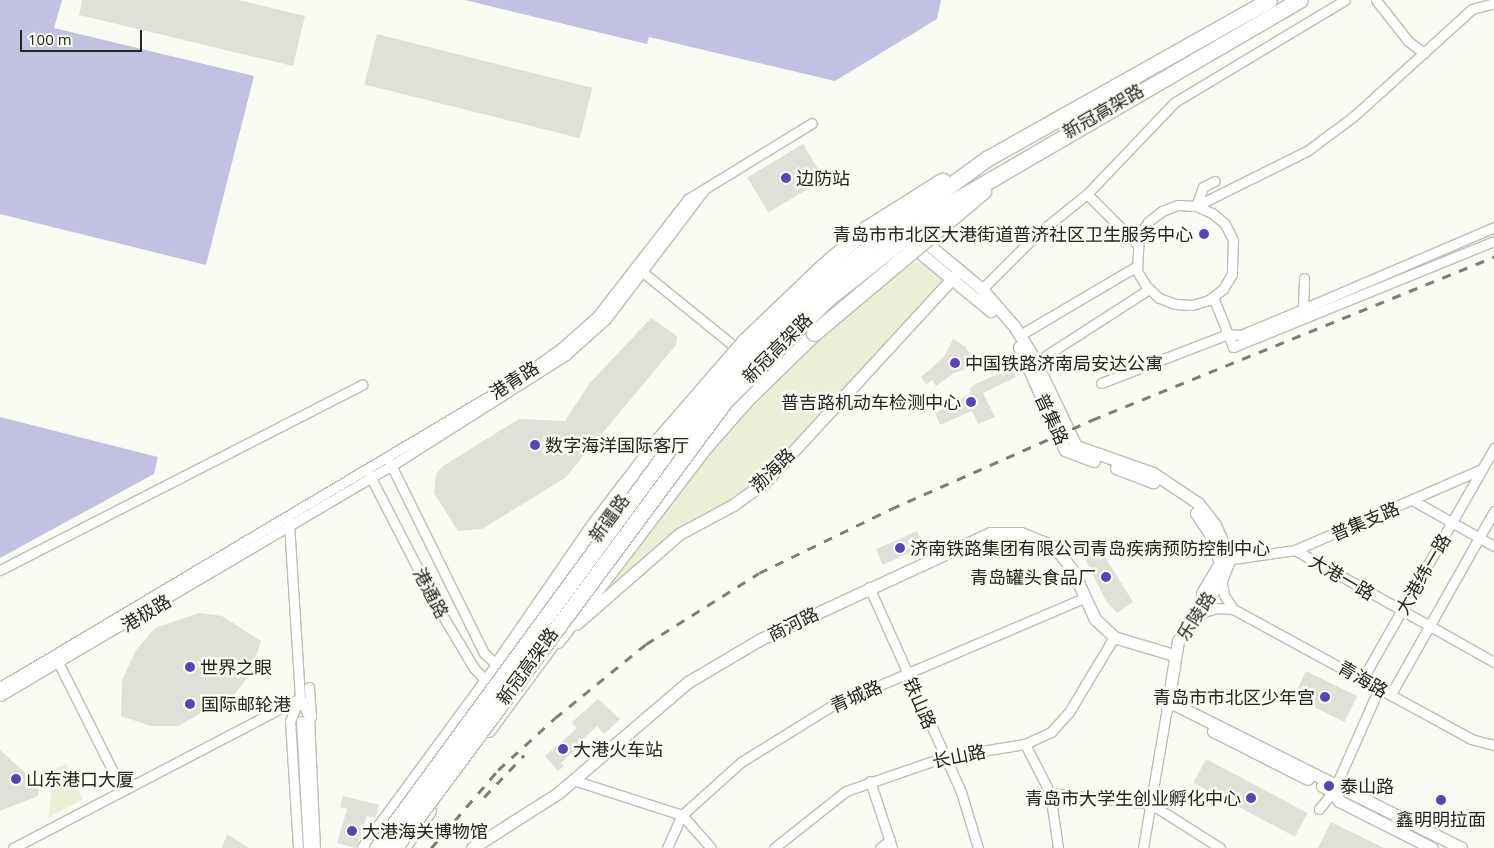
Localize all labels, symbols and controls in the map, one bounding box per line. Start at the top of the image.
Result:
scale bar [22,20,145,52]
text: 100 m [28,29,72,49]
street label: 新冠高架路 [1059,79,1147,143]
place label: 边防站 [796,167,850,189]
marker: 边防站 [780,172,792,184]
place label: 青岛市市北区大港街道普济社区卫生服务中心 [833,223,1193,245]
marker: 青岛市市北区大港街道普济社区卫生服务中心 [1197,227,1211,241]
street label: 新冠高架路 [738,309,816,387]
place label: 中国铁路济南局安达公寓 [965,352,1163,374]
street label: 港青路 [485,356,543,404]
marker: 中国铁路济南局安达公寓 [949,357,961,369]
street label: 普集路 [1031,390,1073,448]
place label: 普吉路机动车检测中心 [781,391,961,413]
marker: 普吉路机动车检测中心 [965,396,977,408]
place label: 数字海洋国际客厅 [545,434,689,456]
marker: 数字海洋国际客厅 [529,439,541,451]
street label: 渤海路 [745,443,799,497]
street label: 新疆路 [584,490,634,546]
street label: 普集支路 [1328,497,1402,545]
street label: 大港纬一路 [1391,530,1455,618]
place label: 济南铁路集团有限公司青岛疾病预防控制中心 [910,537,1270,559]
marker: 济南铁路集团有限公司青岛疾病预防控制中心 [894,542,906,554]
street label: 大港一路 [1305,550,1379,604]
street label: 港通路 [409,564,453,622]
place label: 青岛罐头食品厂 [970,566,1096,588]
marker: 青岛罐头食品厂 [1100,571,1112,583]
street label: 乐陵路 [1172,587,1220,645]
street label: 港极路 [117,590,175,636]
street label: 商河路 [764,602,822,646]
street label: 新冠高架路 [492,623,562,709]
place label: 世界之眼 [200,656,272,678]
street label: 青海路 [1334,656,1392,702]
marker: 世界之眼 [184,661,196,673]
street label: 铁山路 [899,674,941,732]
street label: 青城路 [827,675,885,717]
place label: 青岛市市北区少年宫 [1153,686,1315,708]
marker: 青岛市市北区少年宫 [1319,691,1331,703]
place label: 国际邮轮港 [201,693,291,715]
marker: 国际邮轮港 [183,697,197,711]
place label: 大港火车站 [573,738,663,760]
street label: 长山路 [930,740,988,772]
marker: 大港火车站 [557,743,569,755]
place label: 山东港口大厦 [26,768,134,790]
marker: 山东港口大厦 [10,773,22,785]
place label: 泰山路 [1340,775,1394,797]
marker: 泰山路 [1322,779,1336,793]
place label: 青岛市大学生创业孵化中心 [1025,787,1241,809]
marker: 青岛市大学生创业孵化中心 [1245,792,1257,804]
marker: 鑫明明拉面 [1435,794,1447,806]
place label: 鑫明明拉面 [1396,808,1486,830]
place label: 大港海关博物馆 [362,820,488,842]
marker: 大港海关博物馆 [346,825,358,837]

